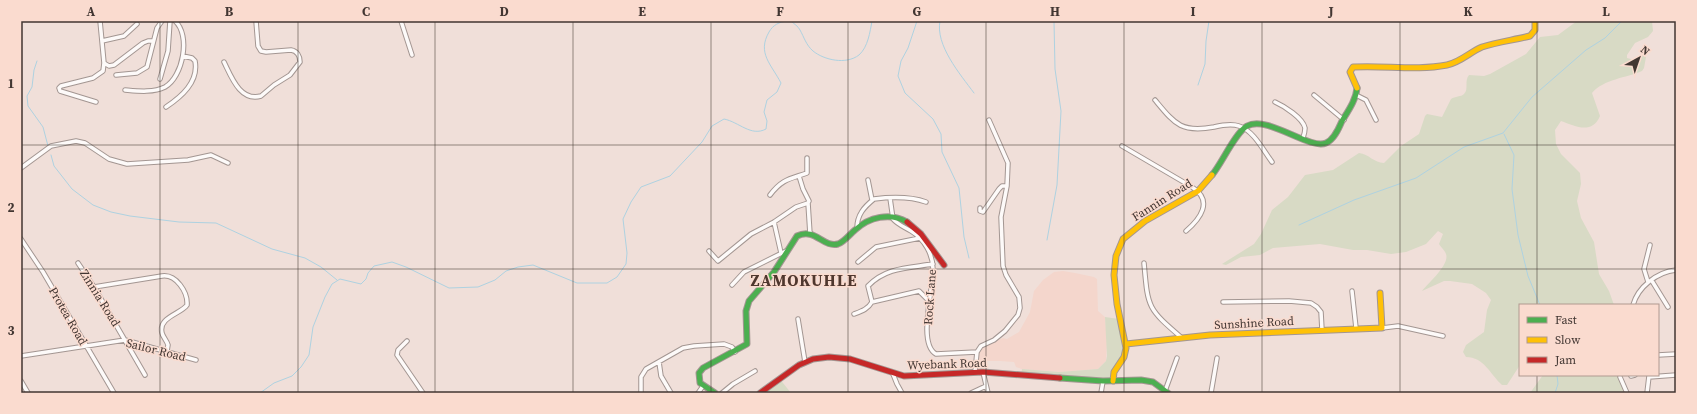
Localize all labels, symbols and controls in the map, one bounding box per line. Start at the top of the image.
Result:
text: A [87,3,96,20]
text: B [225,3,234,20]
text: C [362,3,370,20]
text: D [499,3,509,20]
text: E [638,3,646,20]
text: F [776,3,784,20]
text: G [913,3,922,20]
text: H [1050,3,1060,20]
text: I [1190,3,1196,20]
text: J [1327,3,1334,20]
text: K [1463,3,1473,20]
text: L [1602,3,1610,20]
north arrow [1619,38,1659,78]
text: N [1637,42,1653,59]
text: 1 [7,75,15,92]
street label: Fannin Road [1129,175,1195,225]
text: 2 [7,199,15,216]
street label: Zinnia Road [76,266,124,330]
district label: ZAMOKUHLE [751,269,857,291]
street label: Rock Lane [920,269,940,325]
street label: Protea Road [45,284,91,348]
legend [1519,304,1659,376]
text: Fast [1555,312,1577,328]
street label: Sunshine Road [1214,313,1294,333]
text: 3 [7,322,15,339]
text: Slow [1555,332,1581,348]
street label: Sailor Road [124,335,188,365]
text: Jam [1554,352,1576,368]
street label: Wyebank Road [907,355,987,373]

